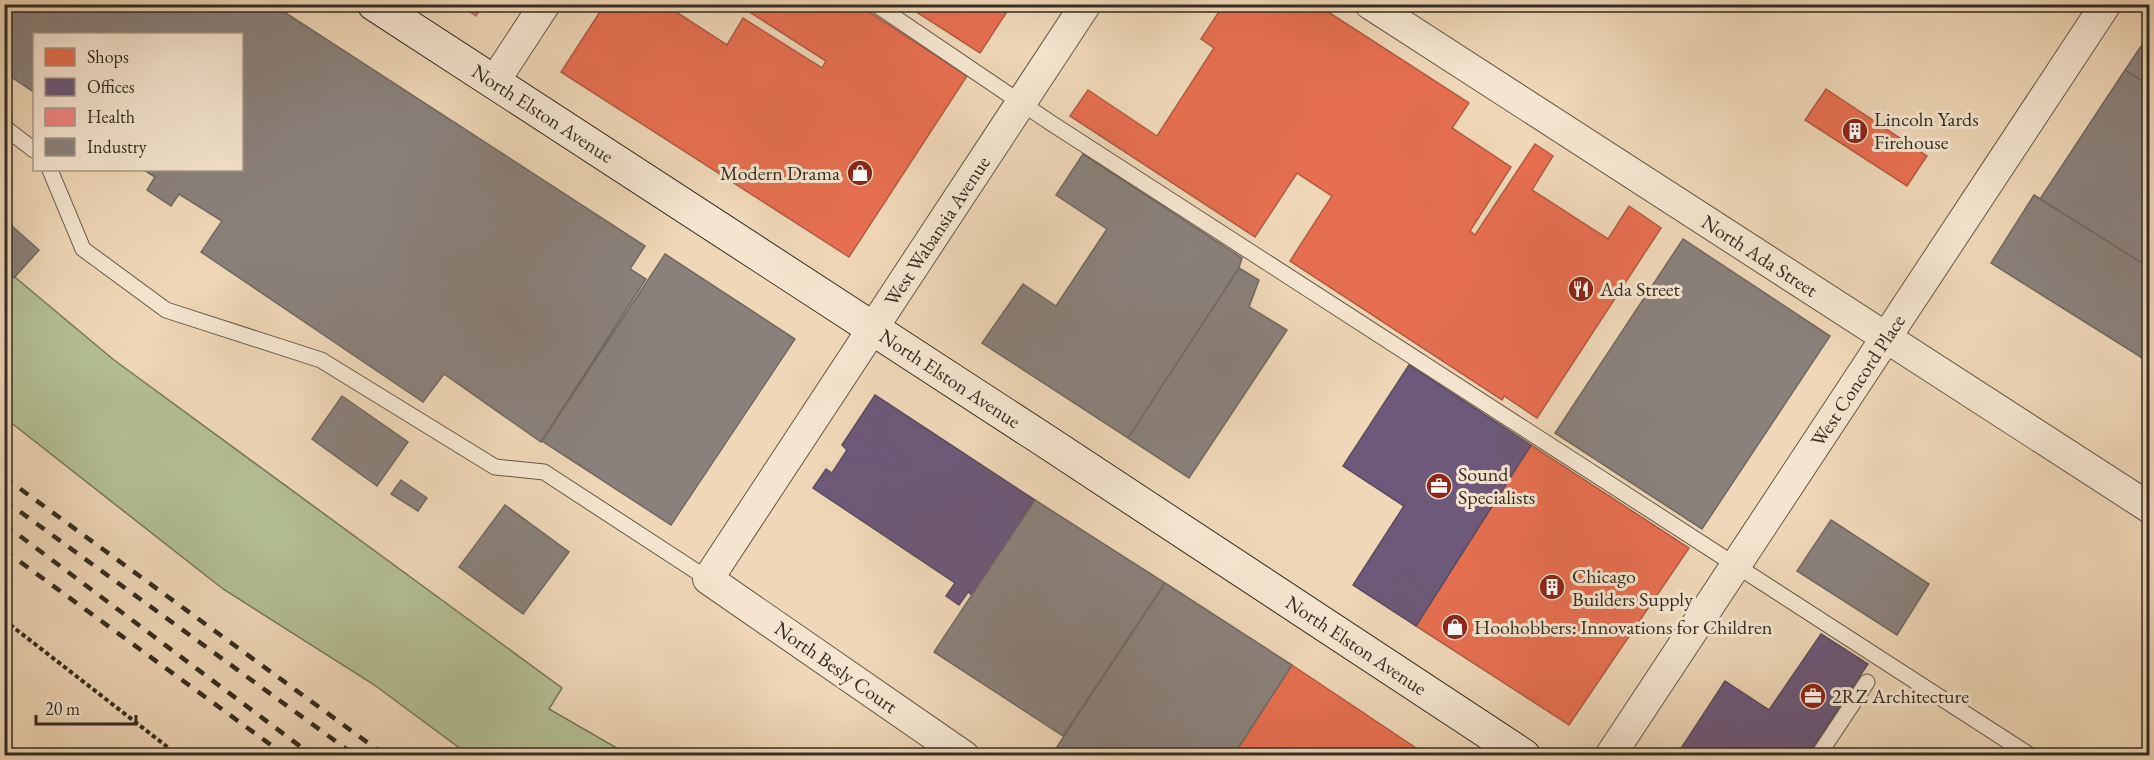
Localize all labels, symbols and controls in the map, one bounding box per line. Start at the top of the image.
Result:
legend [33,33,243,171]
text: Shops [87,45,129,68]
street label: North Elston Avenue [467,58,619,169]
text: Offices [87,75,135,98]
text: Health [87,105,135,128]
place label: Lincoln Yards Firehouse [1874,106,1979,155]
building icon: Lincoln Yards Firehouse [1840,116,1870,146]
text: Industry [87,135,147,158]
street label: West Wabansia Avenue [878,151,996,311]
shop icon: Modern Drama [845,158,875,188]
place label: Modern Drama [720,160,840,186]
street label: North Ada Street [1697,209,1823,303]
restaurant icon: Ada Street [1566,274,1596,304]
place label: Ada Street [1599,276,1681,302]
street label: West Concord Place [1805,309,1911,452]
street label: North Elston Avenue [874,323,1026,434]
place label: Sound Specialists [1458,461,1535,510]
office icon: Sound Specialists [1424,471,1454,501]
place label: Chicago Builders Supply [1572,563,1693,612]
building icon: Chicago Builders Supply [1537,572,1567,602]
street label: North Elston Avenue [1281,589,1432,701]
shop icon: Hoohobbers: Innovations for Children [1440,612,1470,642]
place label: Hoohobbers: Innovations for Children [1474,614,1773,640]
street label: North Besly Court [769,615,903,719]
office icon: 2RZ Architecture [1798,681,1828,711]
place label: 2RZ Architecture [1832,683,1969,709]
scale bar [36,688,136,726]
text: 20 m [45,697,80,720]

